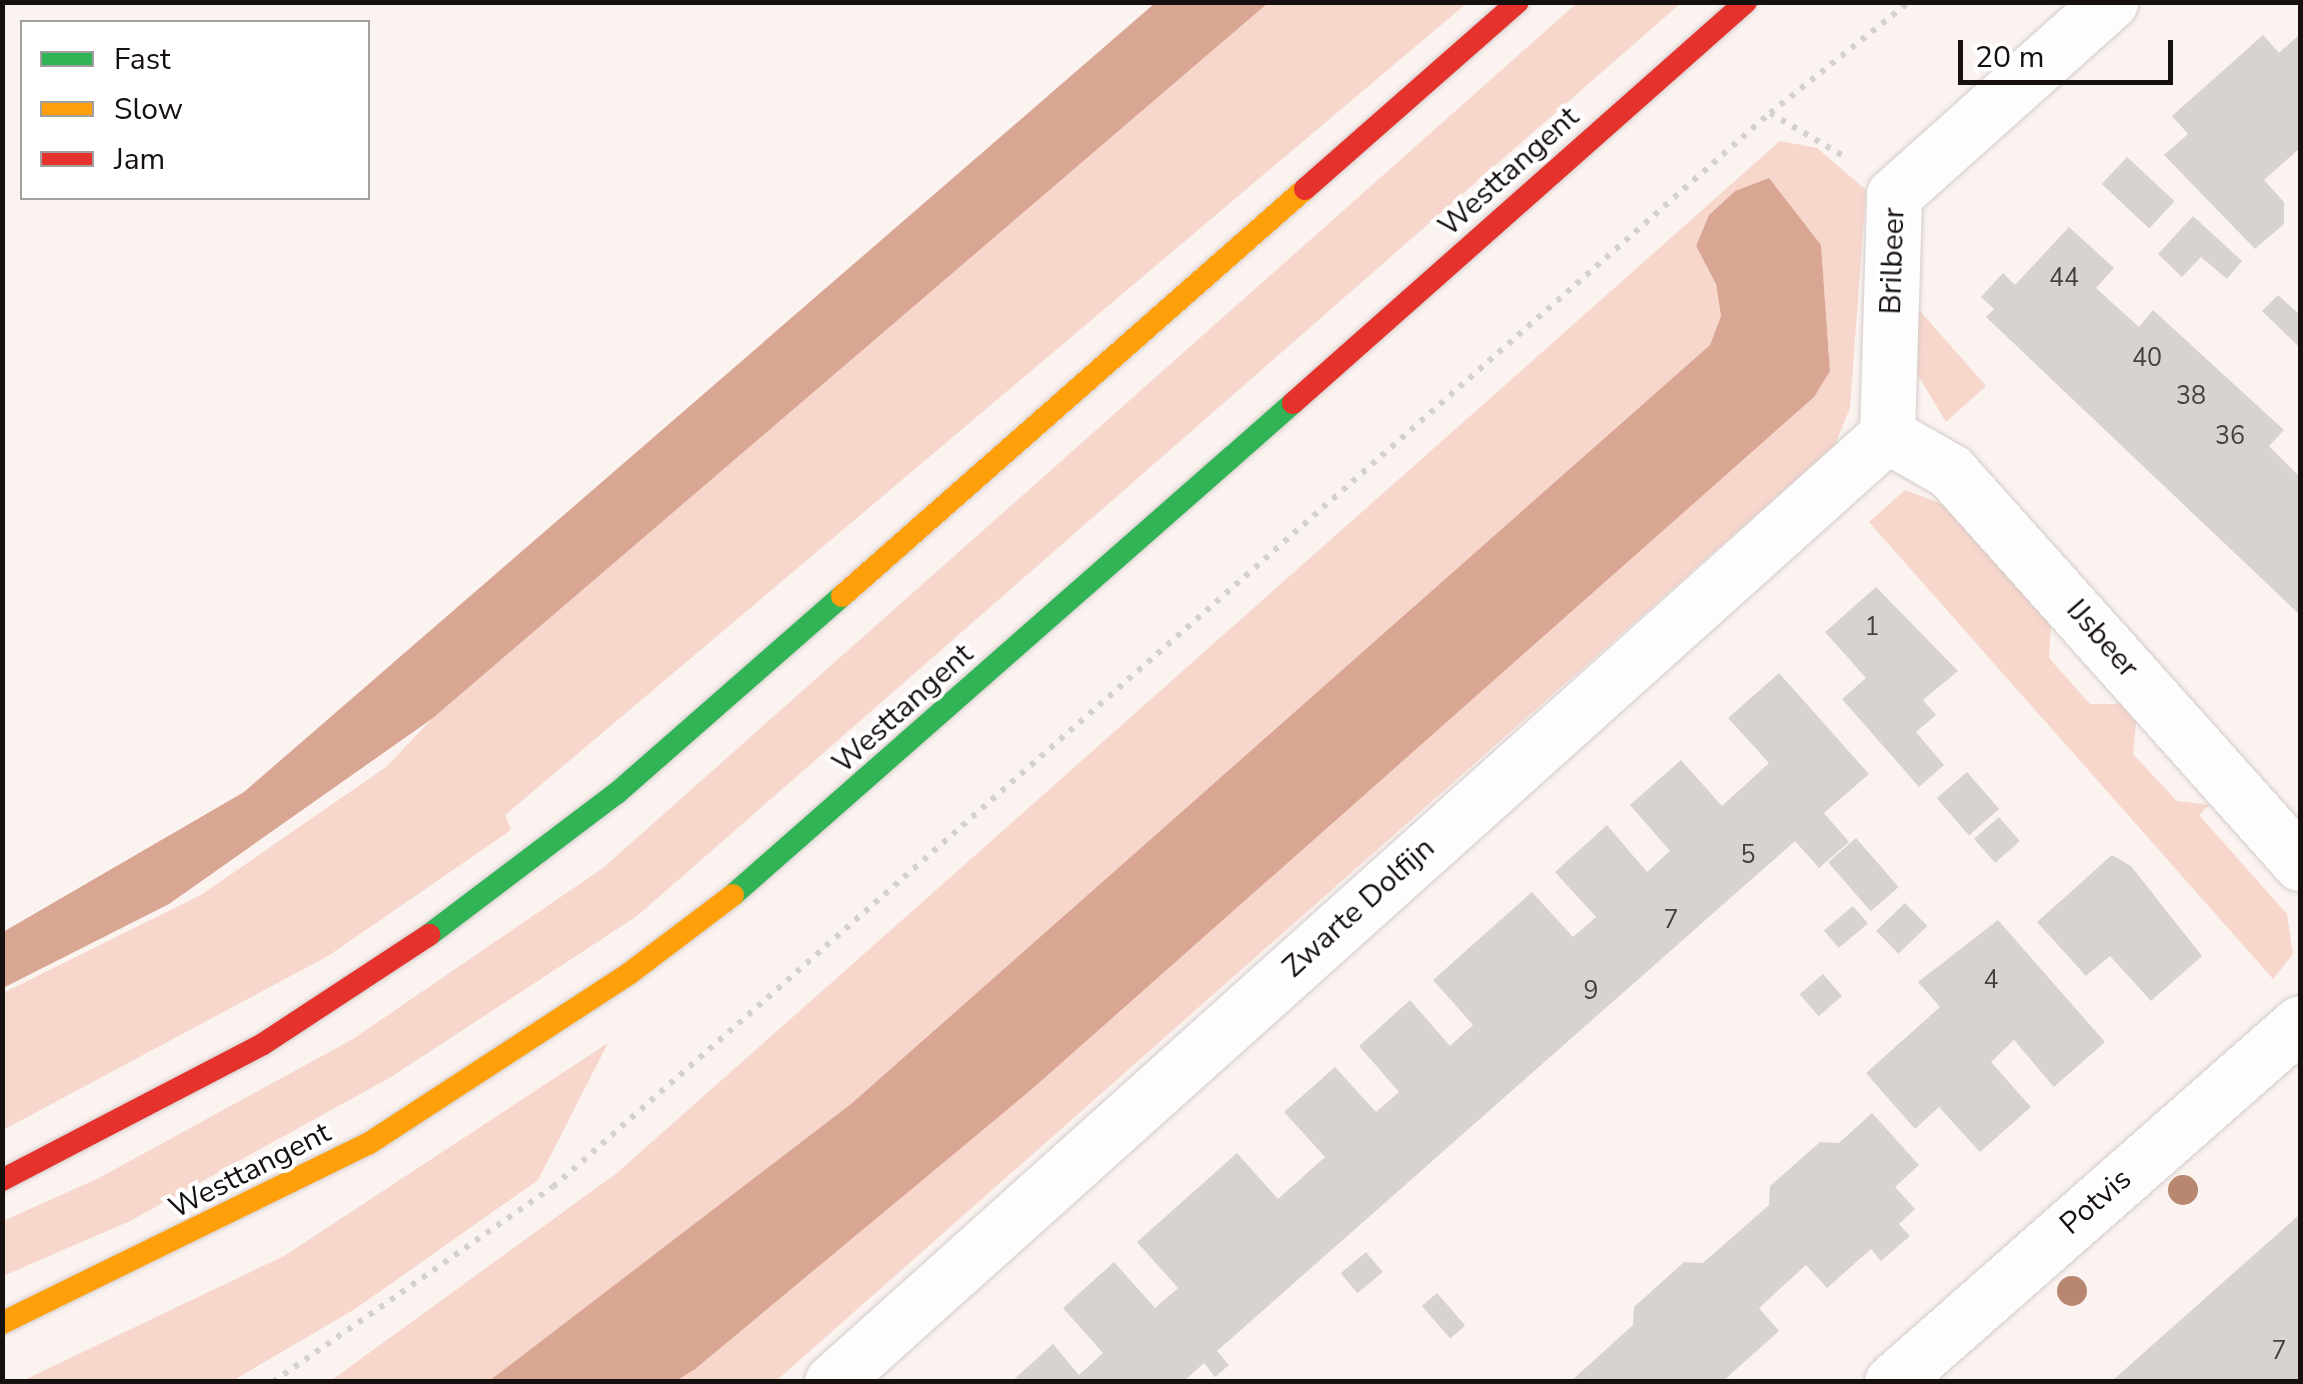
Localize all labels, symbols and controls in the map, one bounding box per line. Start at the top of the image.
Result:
legend [20,20,370,200]
scale bar [1963,20,2178,82]
text: 20 m [1975,37,2044,78]
text: Fast [114,39,171,80]
text: Slow [114,89,183,130]
street label: Westtangent [1432,100,1586,244]
text: Jam [114,139,165,180]
street label: Brilbeer [1873,207,1913,315]
house number: 44 [2049,263,2079,293]
house number: 40 [2132,343,2162,373]
house number: 38 [2176,381,2206,411]
house number: 36 [2215,421,2245,451]
street label: IJsbeer [2058,592,2146,686]
house number: 1 [1865,612,1879,642]
street label: Westtangent [826,637,980,781]
street label: Zwarte Dolfijn [1276,830,1442,986]
house number: 5 [1741,840,1755,870]
house number: 7 [1664,905,1678,935]
house number: 4 [1984,965,1998,995]
house number: 9 [1584,976,1598,1006]
street label: Westtangent [163,1115,337,1227]
street label: Potvis [2053,1161,2139,1243]
house number: 7 [2272,1336,2286,1366]

